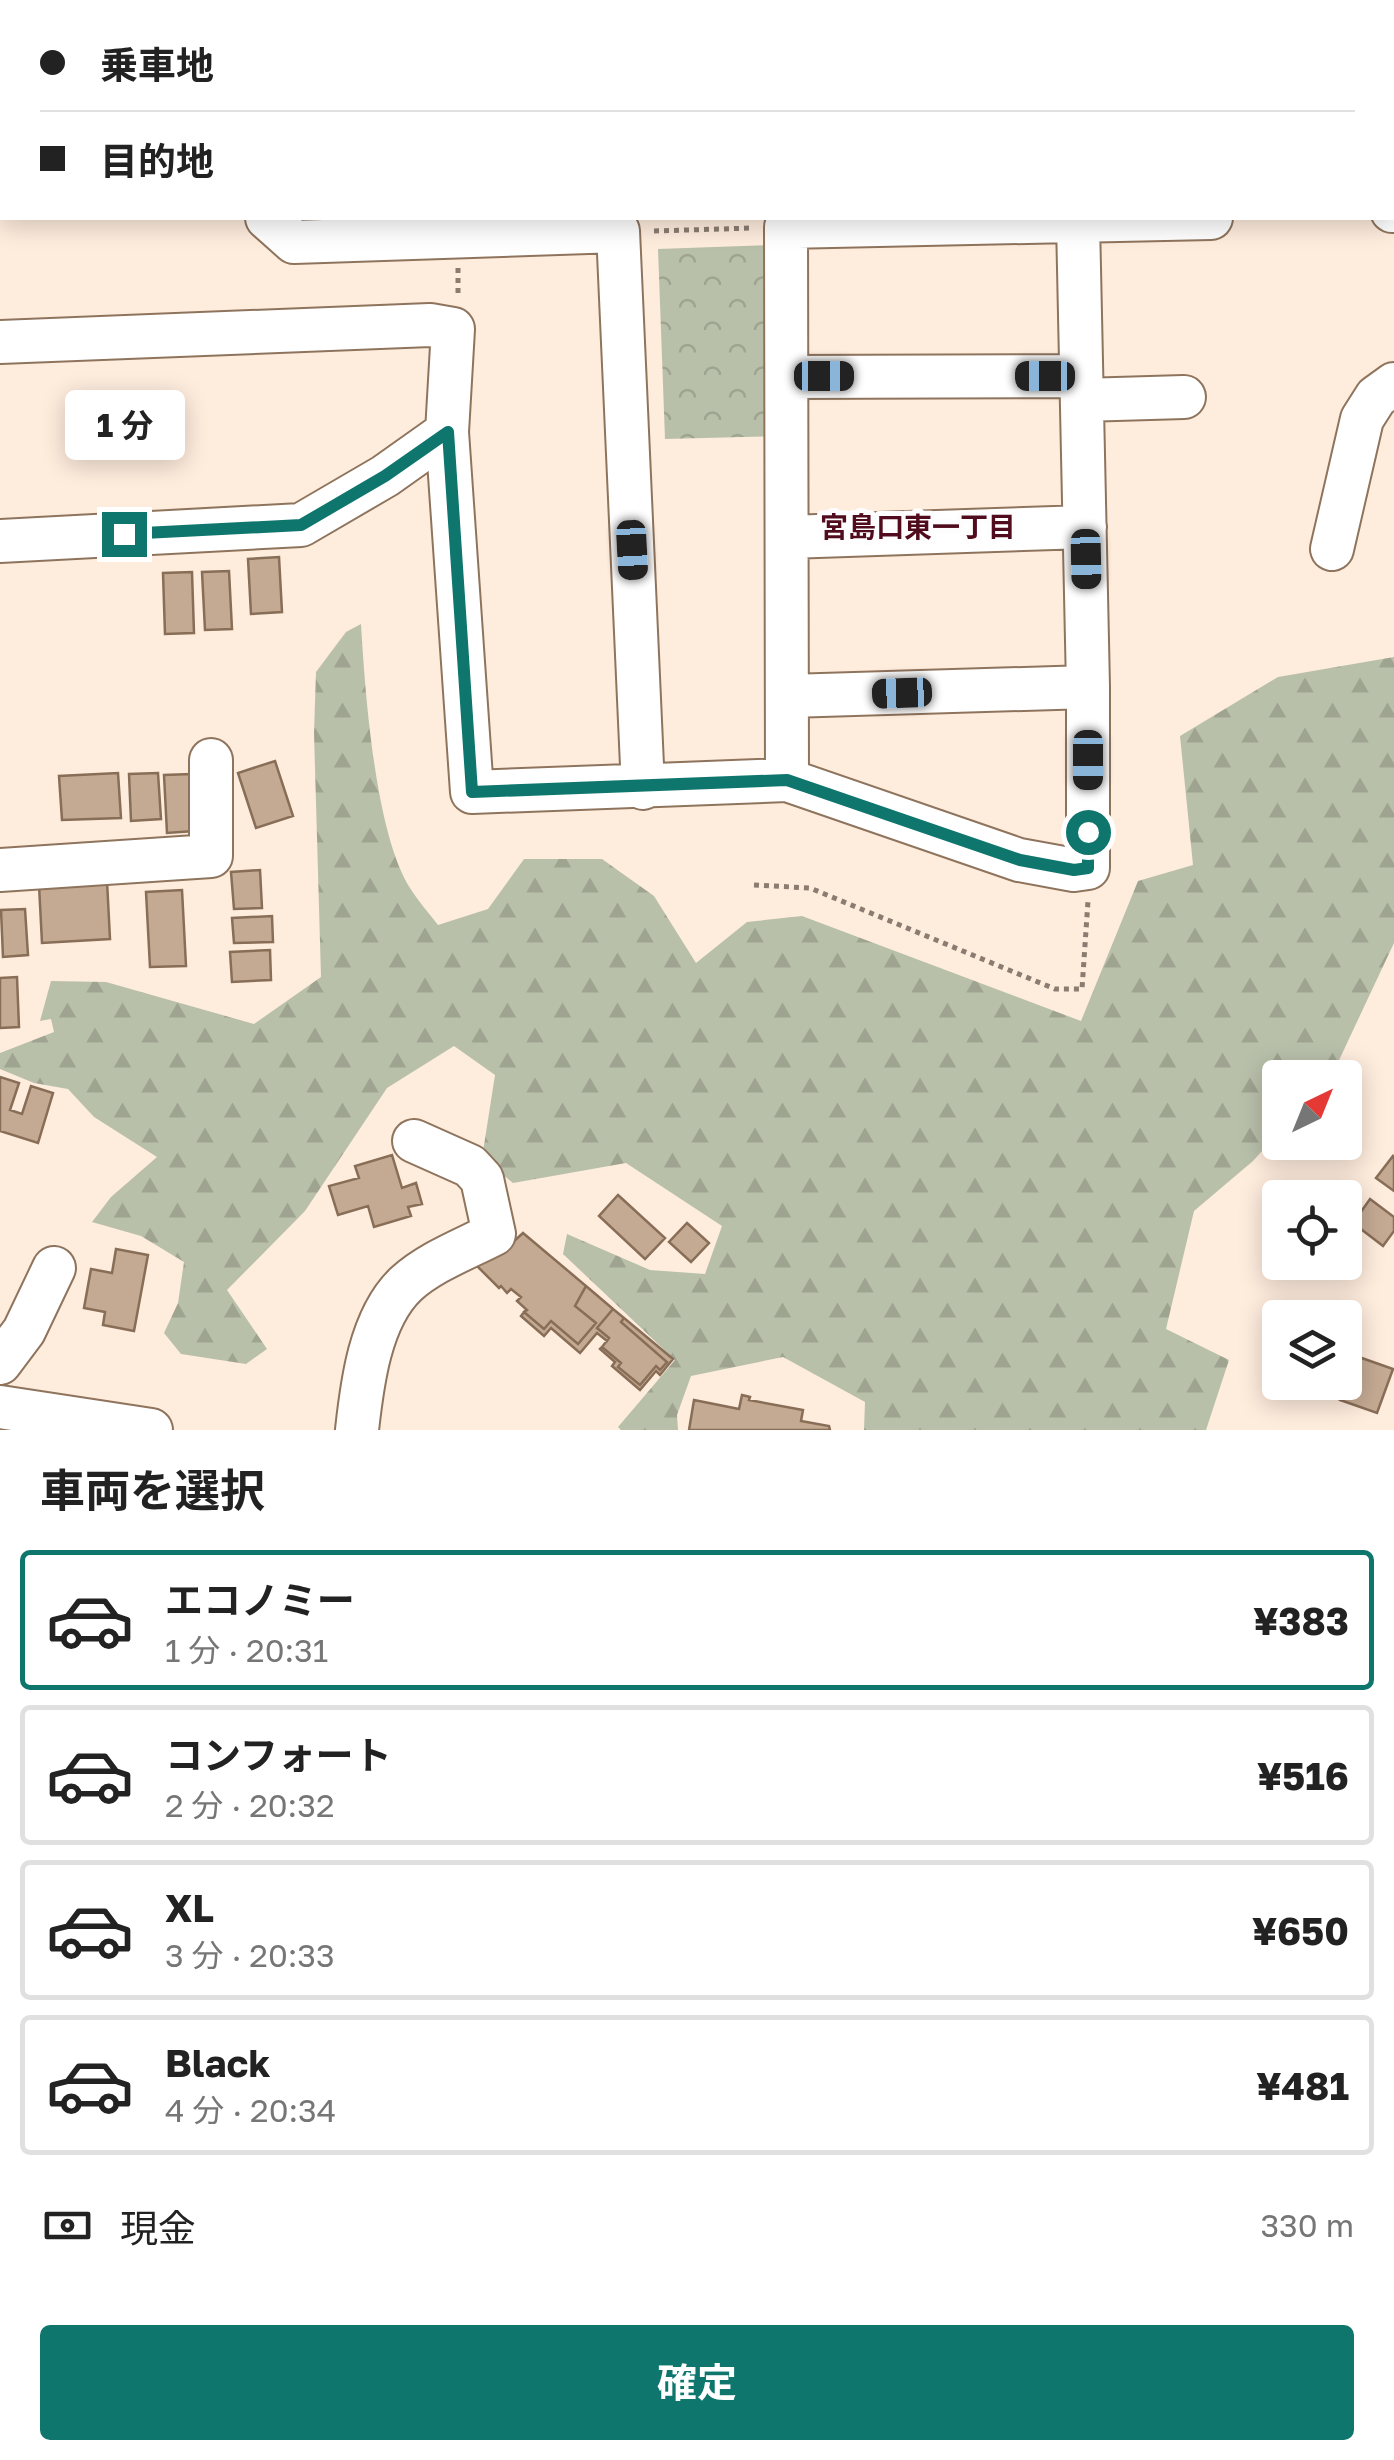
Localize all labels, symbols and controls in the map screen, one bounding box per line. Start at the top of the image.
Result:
text: 乗車地 [100,42,214,87]
text: 目的地 [100,138,214,183]
car [794,361,854,391]
car [1015,361,1075,391]
callout: 1 分 [64,389,184,459]
text: 1 分 [97,406,153,444]
district label: 宮島口東一丁目 [820,510,1016,543]
route end [102,512,147,557]
car [615,519,649,581]
car [1070,529,1102,589]
car [871,677,933,709]
car [1073,730,1103,790]
route start [1066,810,1111,855]
north arrow [1262,1060,1362,1160]
map controls [1262,1060,1362,1400]
button: locate [1262,1180,1362,1280]
button: layers [1262,1300,1362,1400]
text: 車両を選択 [40,1463,265,1517]
icon: car [45,1575,135,1665]
text: エコノミー [165,1577,355,1622]
text: ¥383 [1253,1598,1349,1643]
text: 1 分 · 20:31 [165,1631,328,1669]
icon: car [45,1730,135,1820]
text: コンフォート [165,1732,392,1777]
text: ¥516 [1257,1753,1349,1798]
text: 2 分 · 20:32 [165,1786,334,1824]
icon: car [45,1885,135,1975]
text: XL [165,1885,214,1930]
text: ¥650 [1252,1908,1349,1953]
text: 3 分 · 20:33 [165,1936,335,1974]
icon: car [45,2040,135,2130]
text: Black [165,2040,270,2085]
text: ¥481 [1256,2063,1349,2108]
text: 4 分 · 20:34 [165,2091,336,2129]
icon: cash [40,2198,95,2253]
text: 現金 [120,2205,196,2250]
text: 330 m [1260,2206,1354,2244]
button: 確定 [40,2325,1354,2440]

